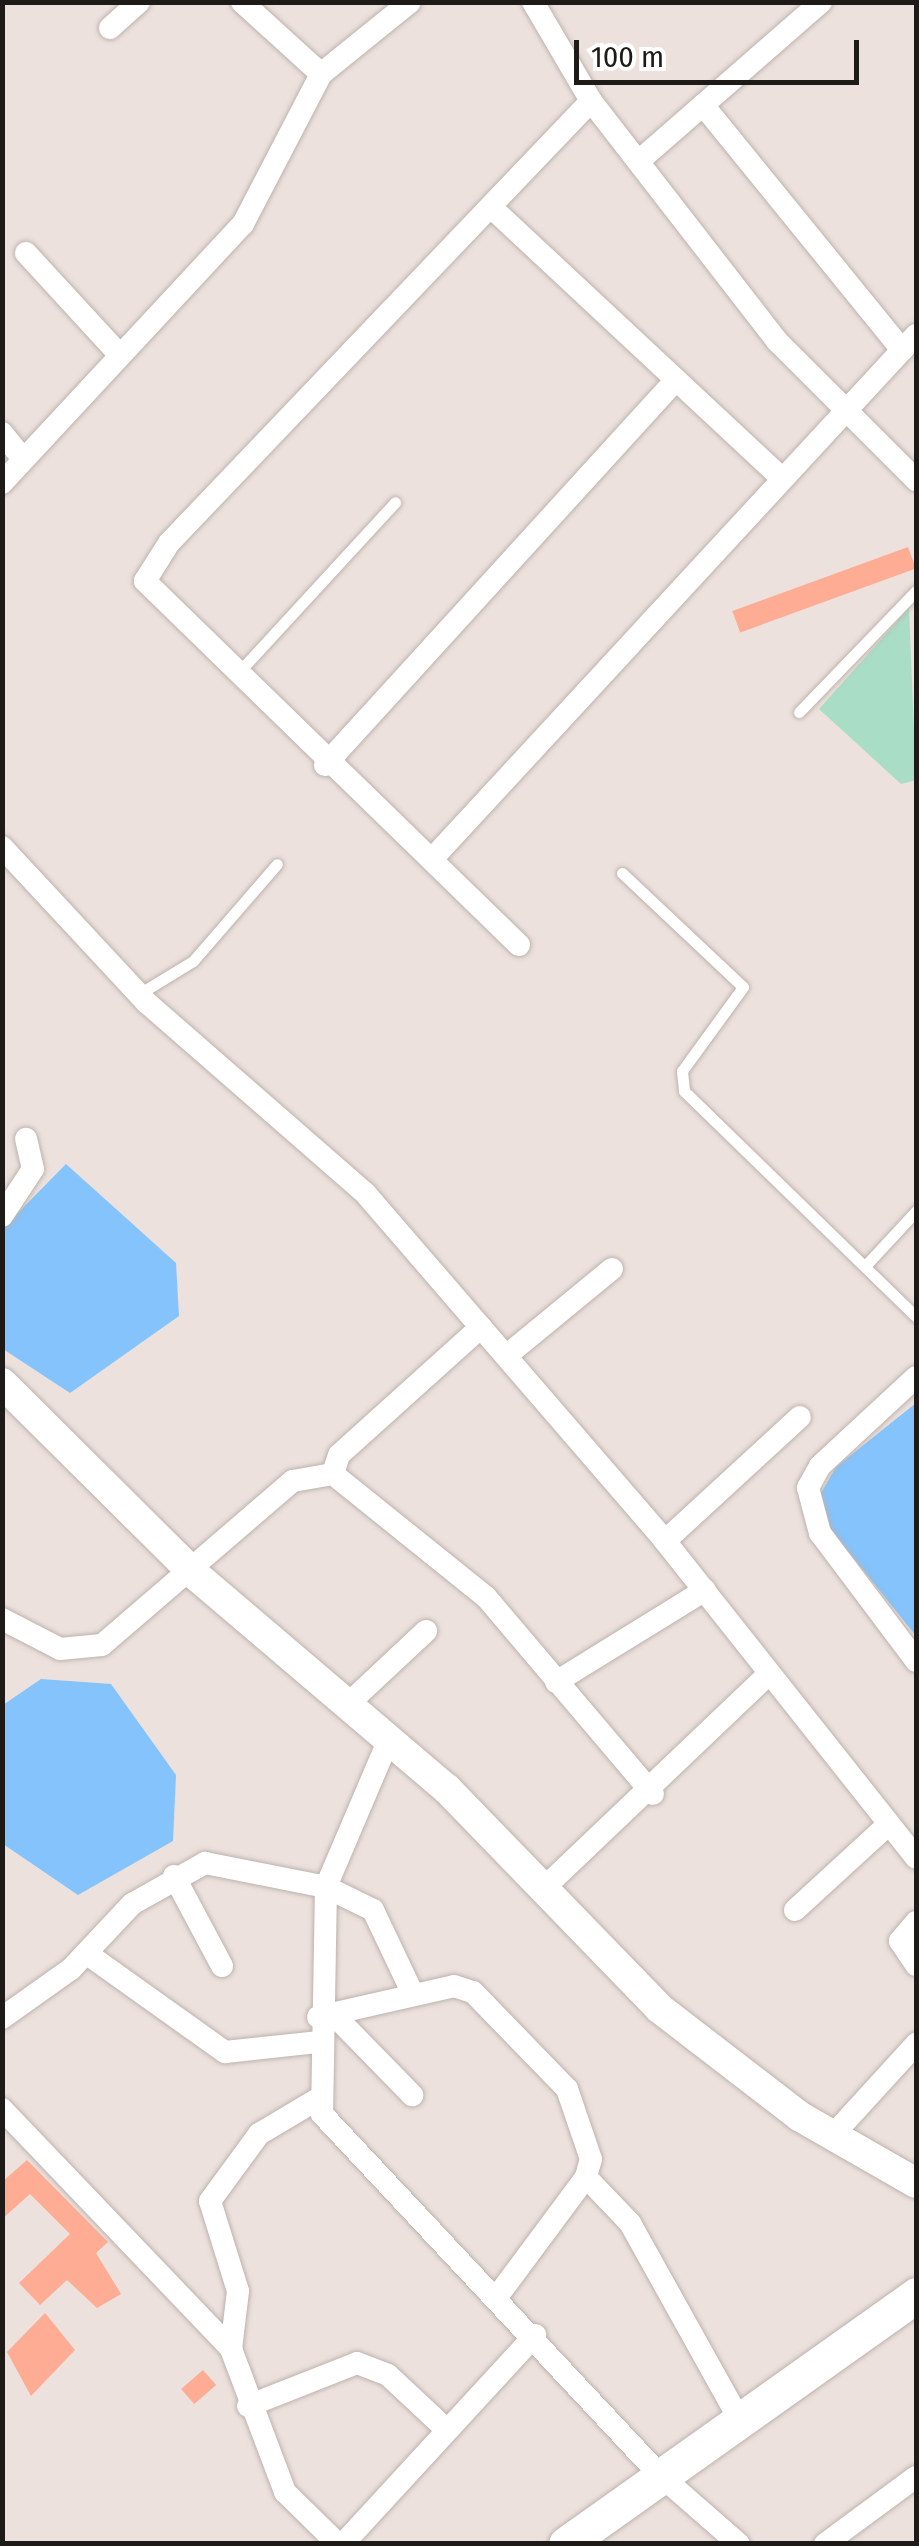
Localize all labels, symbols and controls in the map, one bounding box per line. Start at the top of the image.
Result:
scale bar [579,20,864,82]
text: 100 m [591,39,664,75]

